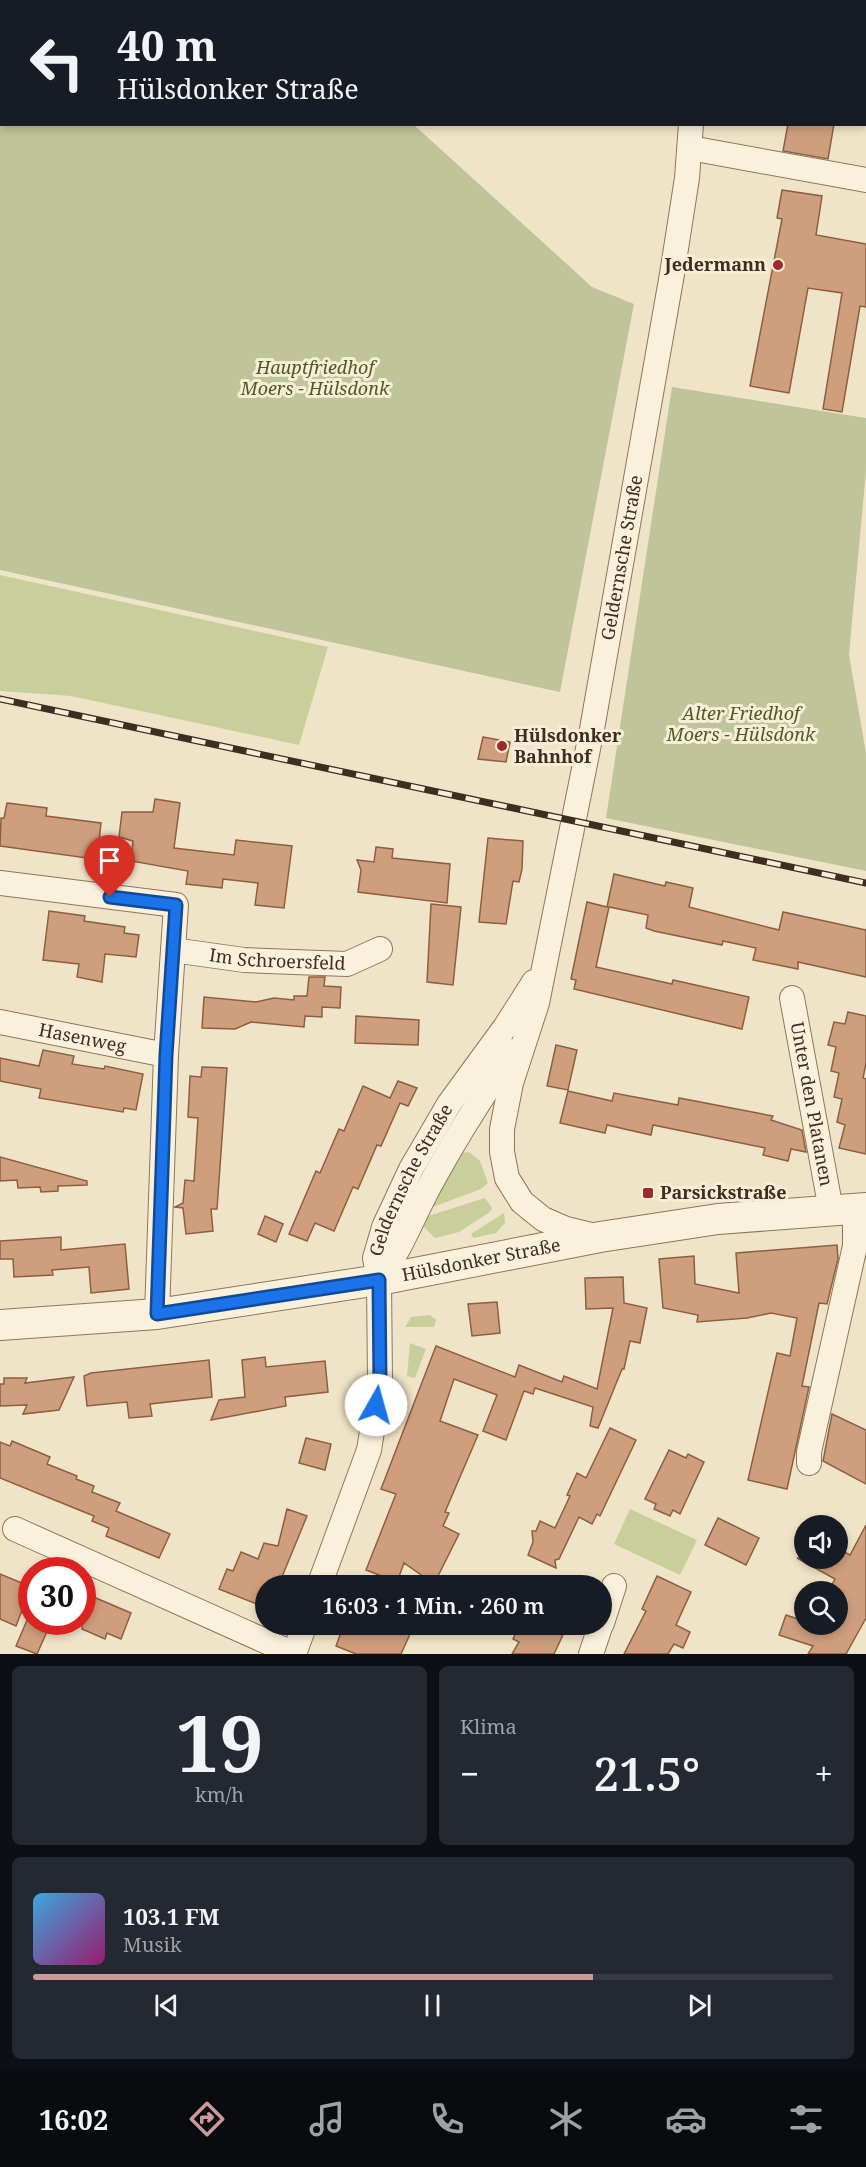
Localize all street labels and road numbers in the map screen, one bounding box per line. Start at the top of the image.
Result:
street label: Geldernsche Straße [595,473,647,642]
street label: Im Schroersfeld [208,942,346,975]
street label: Hasenweg [37,1017,129,1058]
street label: Unter den Platanen [786,1020,839,1189]
street label: Geldernsche Straße [363,1099,457,1259]
street label: Hülsdonker Straße [400,1232,562,1286]

